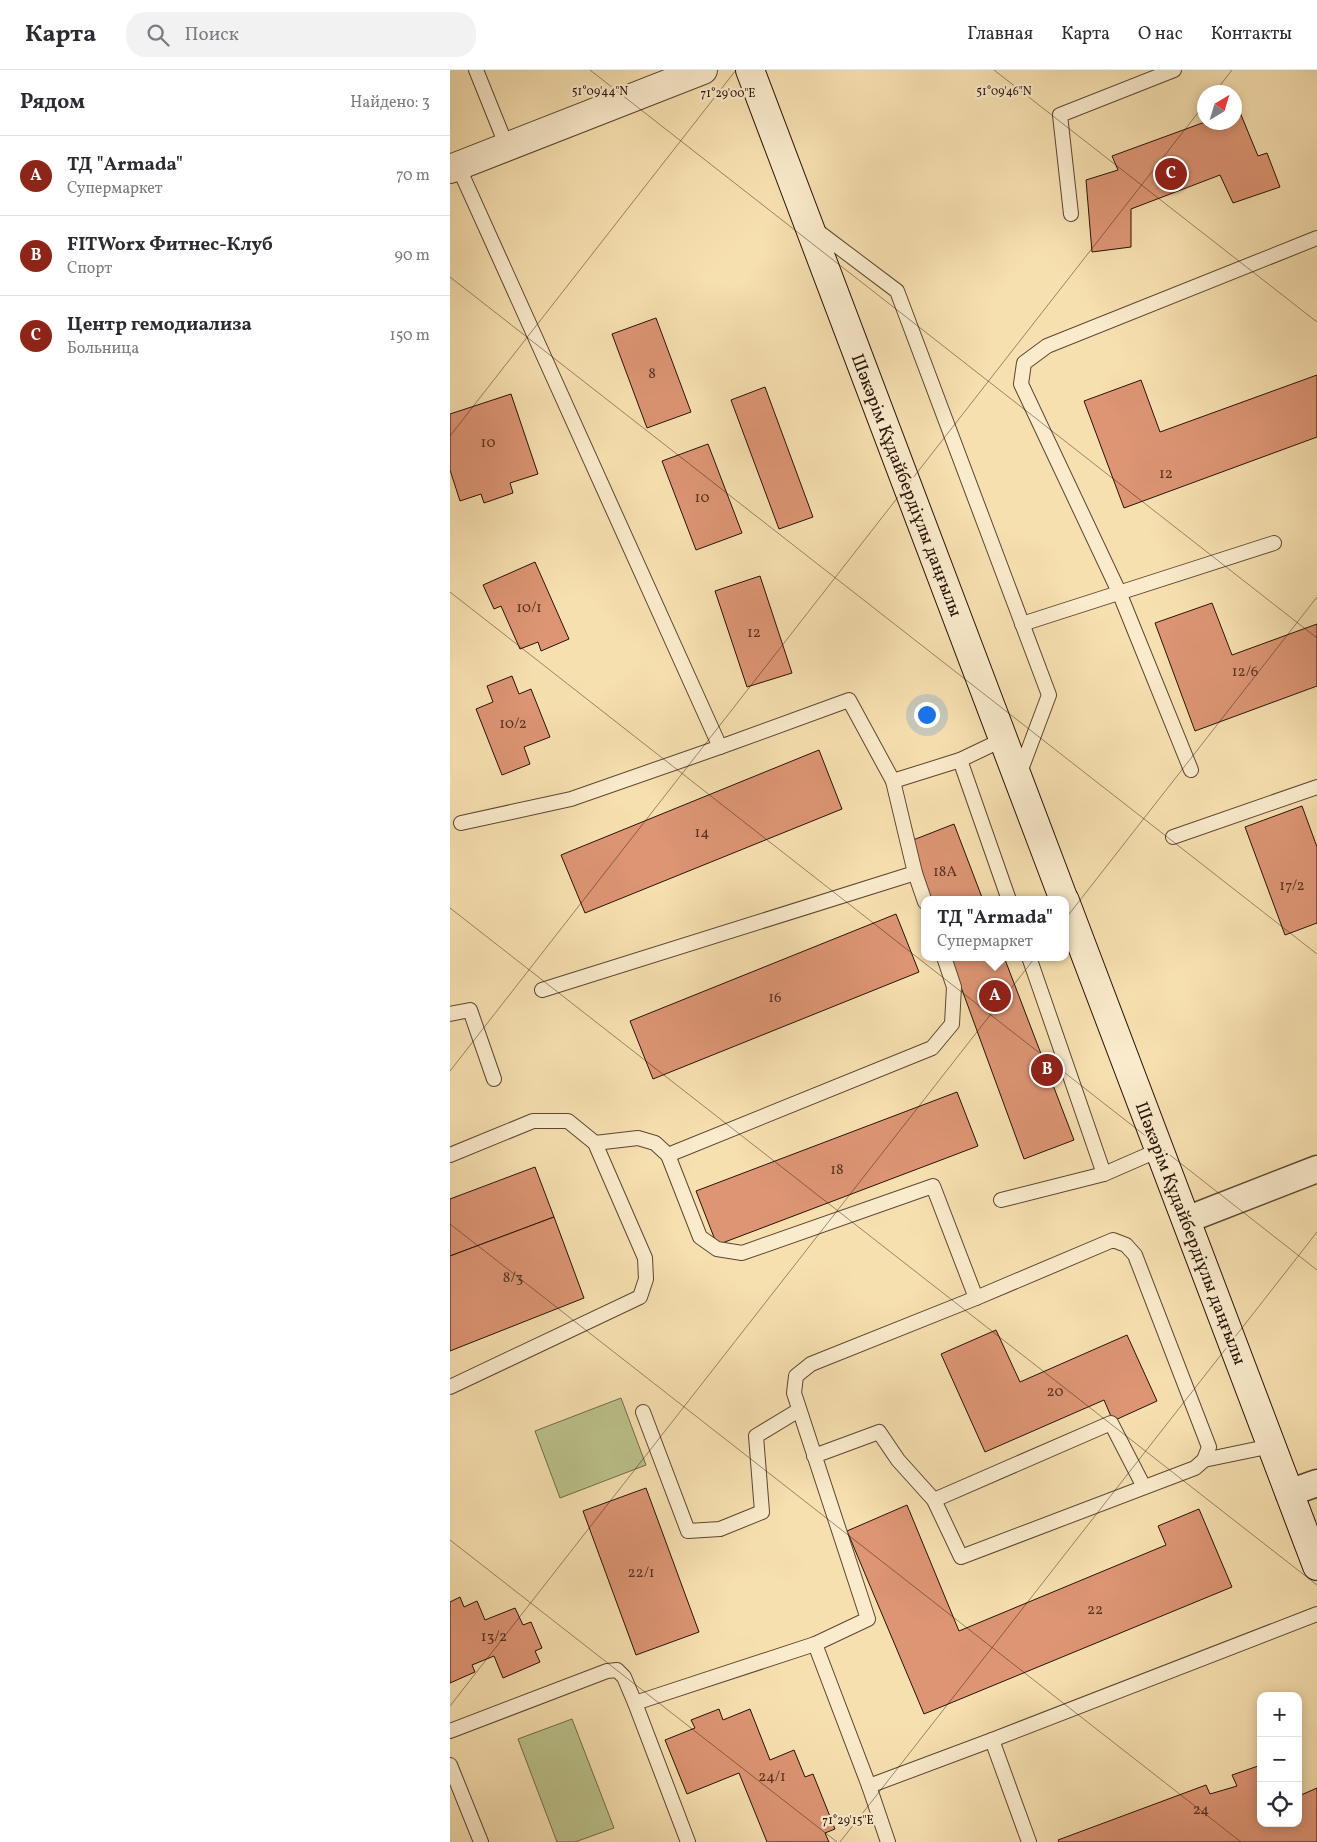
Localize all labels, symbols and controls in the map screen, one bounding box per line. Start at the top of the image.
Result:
search box [126,12,476,57]
text: Карта [25,18,96,52]
icon: search [144,21,172,49]
text: Поиск [184,22,239,48]
text: Главная [967,22,1033,47]
text: Карта [1061,22,1110,47]
text: О нас [1138,22,1183,47]
text: Контакты [1211,22,1292,47]
text: 51°09'44"N [572,84,628,100]
text: 51°09'46"N [976,84,1032,100]
north arrow [1197,85,1242,130]
text: 71°29'00"E [700,86,756,102]
text: Рядом [20,88,85,117]
text: Найдено: 3 [350,92,430,114]
text: ТД "Armada" [67,152,183,178]
pin: C [1155,155,1187,193]
text: A [30,165,42,187]
text: 70 m [396,165,430,187]
text: Супермаркет [67,178,163,200]
text: FITWorx Фитнес-Клуб [67,232,273,258]
text: B [31,245,41,267]
text: 90 m [394,245,430,267]
text: Спорт [67,258,112,280]
text: Центр гемодиализа [67,312,252,338]
text: C [31,325,41,347]
text: 150 m [389,325,430,347]
text: Больница [67,338,139,360]
street label: Шәкәрім Құдайбердіұлы даңғылы [844,350,968,621]
house number: 8 [648,364,656,385]
house number: 10 [481,433,495,454]
house number: 12 [1159,464,1173,485]
house number: 10 [695,488,709,509]
house number: 10/1 [516,598,542,619]
house number: 12 [747,623,761,644]
house number: 12/6 [1232,662,1258,683]
your location [914,702,940,728]
house number: 10/2 [499,714,527,735]
house number: 14 [695,823,709,844]
house number: 18А [933,862,957,883]
house number: 17/2 [1279,876,1305,897]
popup [921,896,1069,961]
text: ТД "Armada" [937,905,1053,931]
text: Супермаркет [937,931,1033,953]
pin: A [979,977,1011,1015]
house number: 16 [768,988,782,1009]
pin: B [1031,1051,1063,1089]
street label: Шәкәрім Құдайбердіұлы даңғылы [1128,1098,1252,1369]
house number: 18 [830,1160,844,1181]
house number: 8/3 [503,1268,523,1289]
house number: 20 [1047,1382,1063,1403]
house number: 22/1 [628,1563,654,1584]
house number: 22 [1087,1600,1103,1621]
house number: 13/2 [481,1627,507,1648]
map controls [1257,1692,1302,1827]
button: + [1257,1692,1302,1737]
button: − [1257,1737,1302,1782]
house number: 24/1 [758,1767,786,1788]
button: locate [1257,1782,1302,1827]
house number: 24 [1193,1800,1209,1821]
text: 71°29'15"E [822,1813,874,1829]

